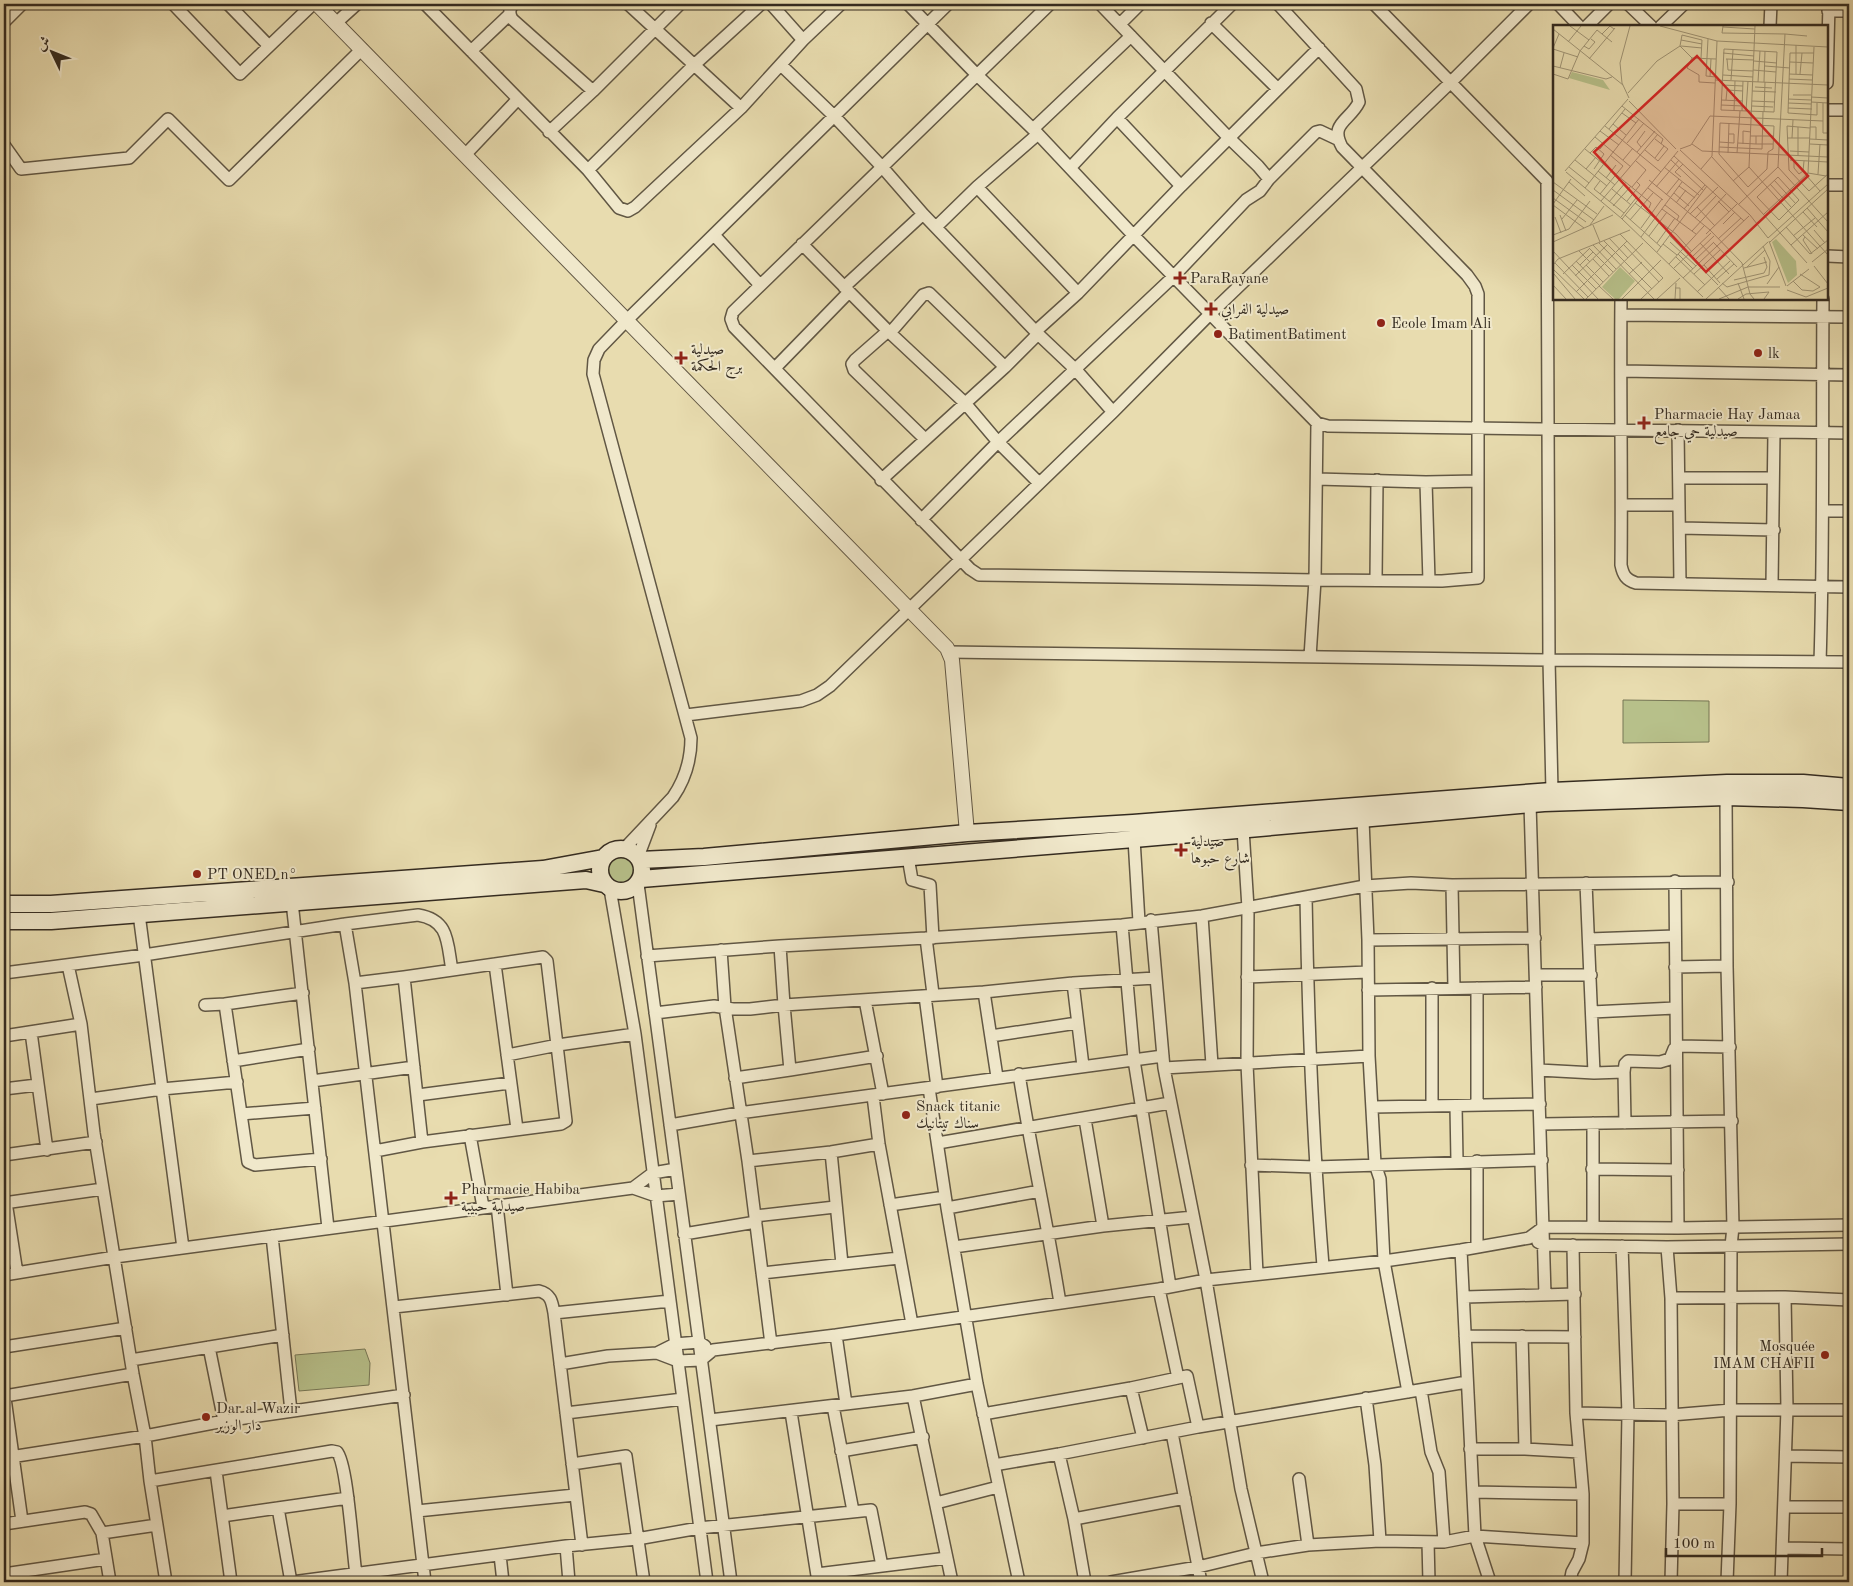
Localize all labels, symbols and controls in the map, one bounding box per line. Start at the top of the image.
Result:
inset map [1553,25,1828,300]
north arrow [28,28,78,78]
text: ش [33,34,53,54]
marker: ParaRayane [1174,272,1186,284]
place label: ParaRayane [1190,272,1268,287]
marker: صيدلية الفرابي [1205,303,1217,315]
place label: صيدلية الفرابي [1221,303,1289,321]
marker: Ecole Imam Ali [1375,317,1387,329]
place label: Ecole Imam Ali [1391,317,1491,332]
marker: BatimentBatiment [1212,328,1224,340]
place label: BatimentBatiment [1228,328,1346,343]
place label: صيدلية برج الحكمة [691,343,743,379]
marker: lk [1752,347,1764,359]
place label: lk [1768,347,1780,362]
marker: صيدلية برج الحكمة [675,352,687,364]
place label: Pharmacie Hay Jamaa صيدلية حي جامع [1654,408,1801,445]
marker: Pharmacie Hay Jamaa صيدلية حي جامع [1638,417,1650,429]
place label: صيدلية شارع حبوها [1191,835,1250,871]
marker: صيدلية شارع حبوها [1175,844,1187,856]
marker: PT ONED n° [191,868,203,880]
place label: PT ONED n° [207,868,297,883]
place label: Snack titanic سناك تيتانيك [916,1100,1000,1132]
marker: Snack titanic سناك تيتانيك [900,1109,912,1121]
place label: Pharmacie Habiba صيدلية حبيبة [461,1183,581,1215]
marker: Pharmacie Habiba صيدلية حبيبة [445,1192,457,1204]
place label: Mosquée IMAM CHAFII [1713,1340,1815,1372]
marker: Mosquée IMAM CHAFII [1819,1349,1831,1361]
place label: Dar al Wazir دار الوزير [214,1402,300,1434]
marker: Dar al Wazir دار الوزير [200,1411,212,1423]
scale bar [1666,1526,1822,1558]
text: 100 m [1673,1537,1715,1552]

